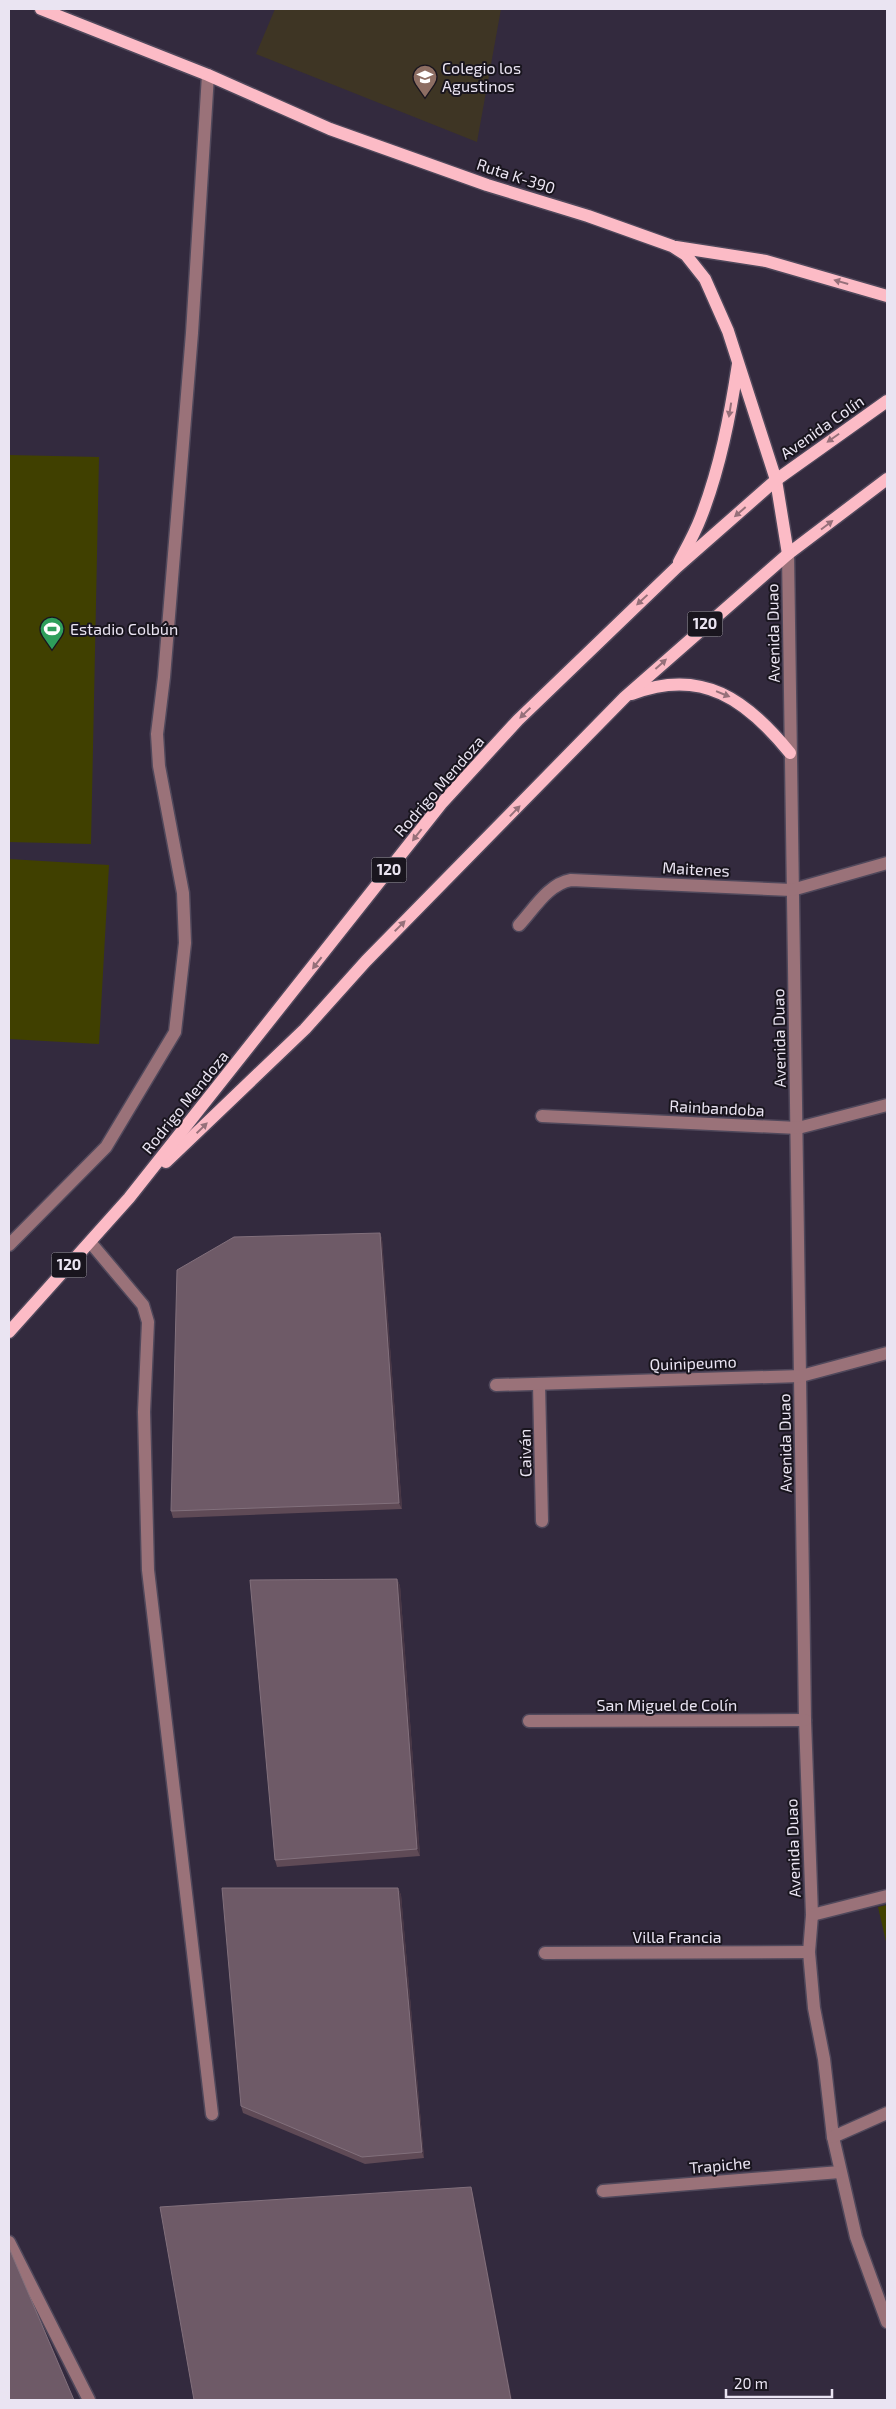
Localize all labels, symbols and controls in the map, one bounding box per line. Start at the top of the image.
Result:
place label: Colegio los Agustinos [442,58,521,95]
school or university icon: Colegio los Agustinos [412,64,438,98]
street label: Ruta K-390 [474,154,558,197]
one-way arrow [833,278,848,286]
street label: Avenida Colín [776,391,867,462]
one-way arrow [726,402,734,418]
one-way arrow [826,433,840,443]
one-way arrow [734,506,746,518]
one-way arrow [820,519,833,530]
street label: Avenida Duao [762,583,783,683]
one-way arrow [636,594,648,606]
road number: 120 [688,612,722,636]
sports icon: Estadio Colbún [39,616,65,650]
place label: Estadio Colbún [70,619,178,638]
one-way arrow [655,658,667,670]
one-way arrow [716,690,731,698]
one-way arrow [519,707,531,719]
street label: Rodrigo Mendoza [390,731,487,840]
one-way arrow [509,805,521,817]
one-way arrow [412,828,423,841]
street label: Maitenes [662,857,730,880]
road number: 120 [372,858,406,882]
one-way arrow [394,920,406,932]
one-way arrow [311,956,322,969]
street label: Avenida Duao [768,988,789,1088]
street label: Rodrigo Mendoza [137,1046,232,1157]
street label: Rainbandoba [669,1096,765,1119]
one-way arrow [195,1122,207,1134]
road number: 120 [52,1252,86,1278]
street label: Quinipeumo [649,1351,737,1375]
street label: Avenida Duao [774,1393,795,1493]
street label: Caiván [515,1429,534,1477]
street label: San Miguel de Colín [597,1695,737,1714]
street label: Avenida Duao [781,1798,804,1898]
street label: Villa Francia [633,1927,722,1946]
street label: Trapiche [688,2152,752,2177]
scale bar [726,2366,832,2398]
text: 20 m [734,2374,768,2392]

